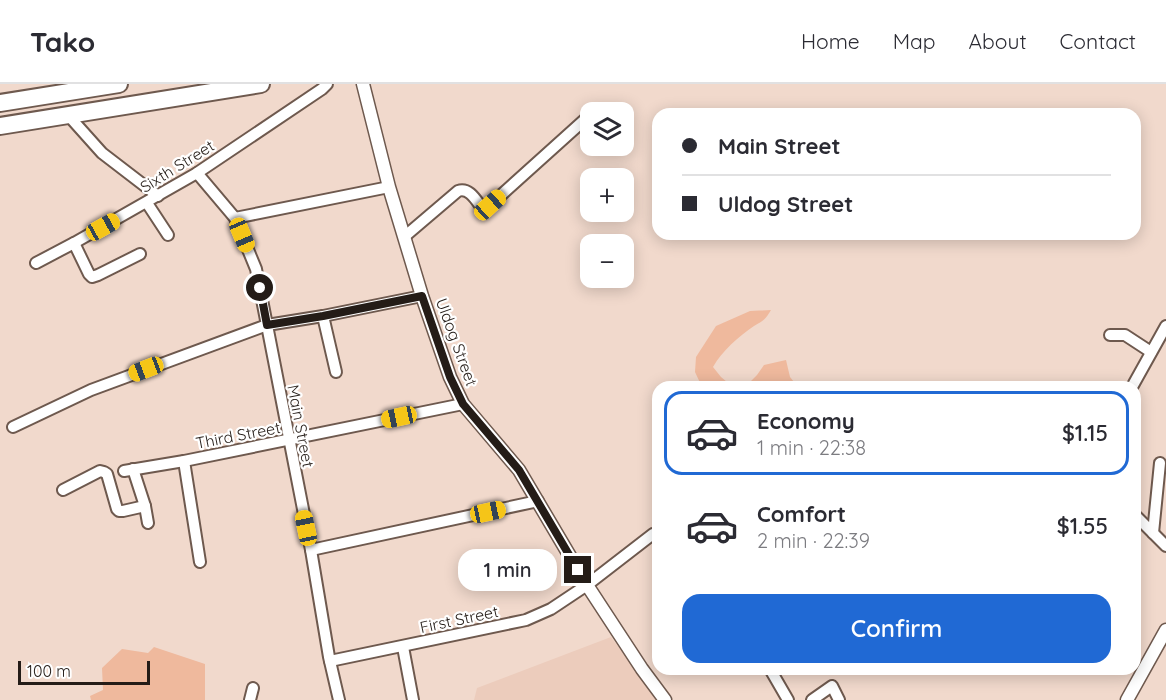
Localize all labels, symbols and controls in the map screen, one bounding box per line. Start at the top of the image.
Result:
text: Tako [30,24,95,59]
text: Home [801,28,860,54]
text: Map [893,28,936,54]
text: About [969,28,1027,54]
text: Contact [1060,28,1136,54]
map controls [580,102,634,288]
button: layers [580,102,634,156]
text: Main Street [718,132,840,160]
street label: Sixth Street [136,135,218,197]
button: + [580,168,634,222]
car [471,186,509,224]
text: Uldog Street [718,190,853,218]
car [83,210,123,244]
car [227,215,257,255]
button: − [580,234,634,288]
route start [246,274,273,301]
street label: Uldog Street [432,295,482,389]
car [126,354,166,384]
street label: Main Street [283,383,319,469]
car [380,404,418,430]
icon: car [685,406,739,460]
text: Economy [757,407,855,435]
street label: Third Street [194,417,282,453]
text: $1.15 [1062,419,1108,447]
text: 1 min · 22:38 [757,435,866,460]
car [469,499,507,525]
icon: car [685,499,739,553]
text: Comfort [757,500,846,528]
car [293,509,319,547]
text: $1.55 [1057,512,1108,540]
text: 2 min · 22:39 [757,528,870,553]
callout: 1 min [458,549,557,591]
route end [564,556,591,583]
text: 1 min [484,557,531,582]
button: Confirm [682,594,1111,663]
street label: First Street [418,601,500,637]
scale bar [18,658,150,686]
text: 100 m [27,661,71,681]

